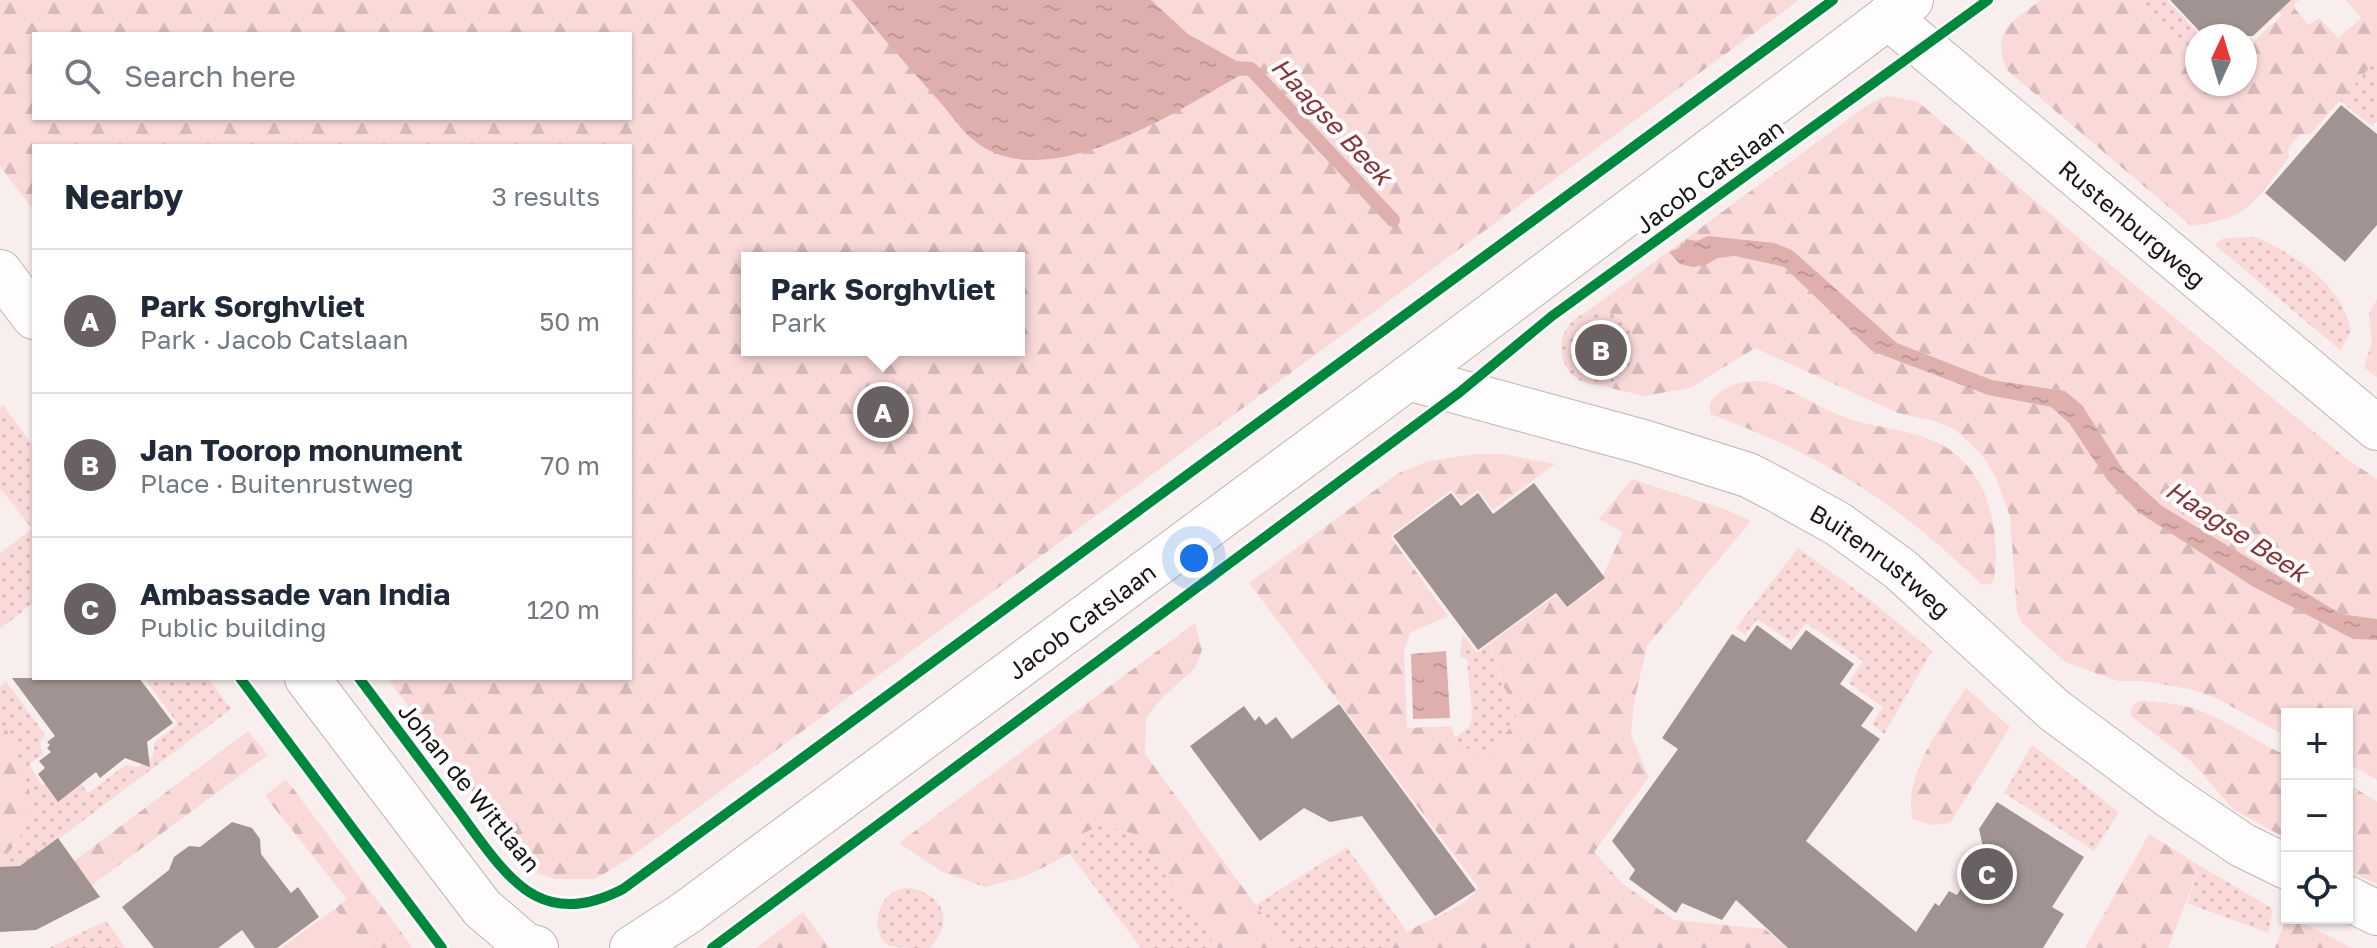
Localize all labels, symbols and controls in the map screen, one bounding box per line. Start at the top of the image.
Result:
north arrow [2185,24,2257,96]
search box [32,32,632,120]
water label: Haagse Beek [1265,51,1400,193]
icon: search [60,54,104,98]
text: Search here [124,58,296,94]
street label: Jacob Catslaan [1629,112,1789,240]
street label: Rustenburgweg [2054,153,2212,293]
text: Nearby [64,176,184,216]
text: 3 results [492,181,600,212]
popup [741,252,1025,356]
text: Park Sorghvliet [771,271,995,307]
text: Park Sorghvliet [140,288,365,324]
text: A [81,306,99,337]
text: 50 m [539,306,600,337]
text: Park [771,307,827,338]
pin: B [1575,320,1627,380]
text: Park · Jacob Catslaan [140,324,408,355]
pin: A [857,382,909,442]
text: Jan Toorop monument [140,432,463,468]
text: B [81,450,99,481]
text: 70 m [541,450,600,481]
text: Place · Buitenrustweg [140,468,414,499]
water label: Haagse Beek [2160,474,2316,590]
street label: Buitenrustweg [1806,497,1957,623]
your location [1174,538,1214,578]
street label: Jacob Catslaan [1001,556,1161,685]
text: Ambassade van India [140,576,450,612]
text: C [81,594,99,625]
text: 120 m [527,594,600,625]
text: Public building [140,612,326,643]
street label: Johan de Wittlaan [393,696,547,878]
map controls [2281,708,2353,924]
button: + [2281,708,2353,780]
button: − [2281,780,2353,852]
pin: C [1961,844,2013,904]
button: locate [2281,852,2353,924]

